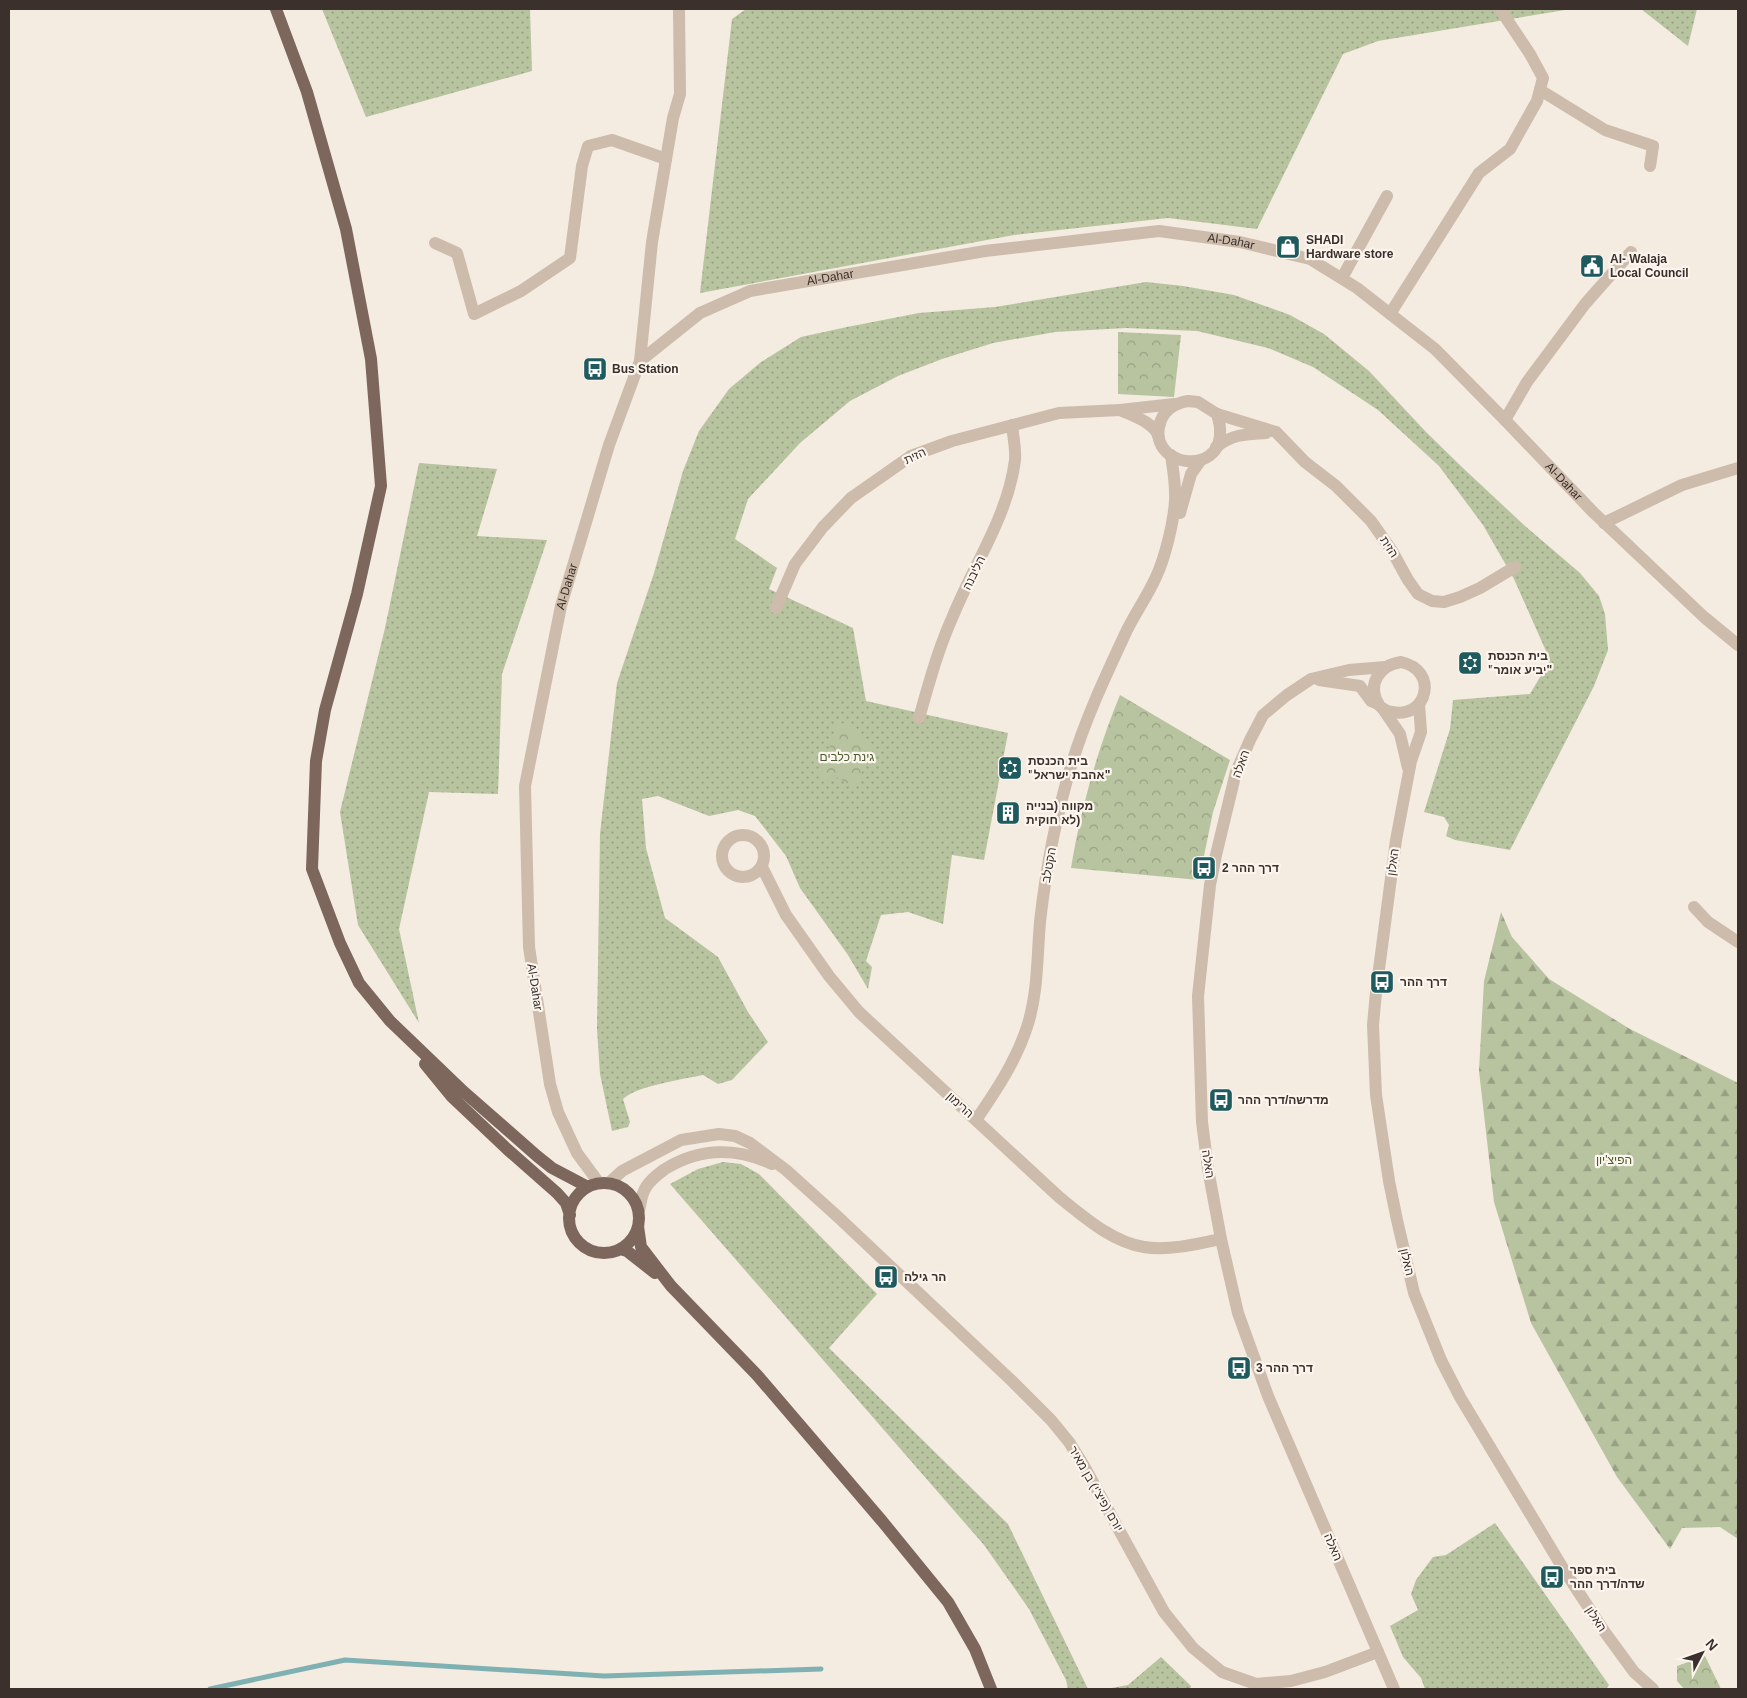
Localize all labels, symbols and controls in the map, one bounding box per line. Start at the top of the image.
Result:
street label: Al-Dahar [1207,231,1256,252]
place label: SHADI Hardware store [1306,233,1394,261]
shop icon: SHADI Hardware store [1275,234,1301,260]
place label: Al- Walaja Local Council [1610,252,1689,280]
public building icon: Al- Walaja Local Council [1579,253,1605,279]
street label: Al-Dahar [806,266,855,288]
bus stop icon: Bus Station [582,356,608,382]
place label: Bus Station [612,362,679,376]
street label: הזית [902,445,928,467]
street label: Al-Dahar [1542,459,1585,503]
street label: הזית [1377,534,1401,560]
street label: הליבנה [960,554,988,592]
street label: Al-Dahar [553,562,580,611]
place label: בית הכנסת "יביע אומר" [1488,649,1552,677]
synagogue icon: בית הכנסת "יביע אומר" [1457,650,1483,676]
street label: האלה [1230,748,1252,780]
park label: גינת כלבים [820,750,874,764]
place label: בית הכנסת "אהבת ישראל" [1028,754,1110,782]
synagogue icon: בית הכנסת "אהבת ישראל" [997,755,1023,781]
place label: מקווה (בנייה לא חוקית) [1026,799,1093,827]
building icon: מקווה (בנייה לא חוקית) [995,800,1021,826]
street label: הקטלב [1039,846,1059,884]
street label: האלון [1384,847,1402,877]
bus stop icon: דרך ההר 2 [1191,855,1217,881]
place label: דרך ההר 2 [1222,861,1279,875]
street label: Al-Dahar [524,963,546,1011]
bus stop icon: דרך ההר [1369,969,1395,995]
place label: דרך ההר [1400,975,1447,989]
bus stop icon: מדרשה/דרך ההר [1208,1087,1234,1113]
street label: הרימון [944,1089,976,1121]
place label: מדרשה/דרך ההר [1238,1093,1329,1107]
street label: האלה [1199,1149,1217,1179]
park label: הפיצ'יון [1596,1153,1632,1167]
street label: האלון [1397,1247,1417,1277]
bus stop icon: הר גילה [873,1264,899,1290]
place label: הר גילה [904,1270,946,1284]
bus stop icon: דרך ההר 3 [1226,1355,1252,1381]
place label: דרך ההר 3 [1256,1361,1313,1375]
street label: יורם (פיצ'י) בן מאיר [1066,1444,1126,1534]
street label: האלה [1321,1531,1345,1563]
place label: בית ספר שדה/דרך ההר [1570,1563,1645,1591]
bus stop icon: בית ספר שדה/דרך ההר [1539,1564,1565,1590]
street label: האלון [1583,1604,1609,1634]
north arrow [1677,1628,1727,1678]
text: N [1702,1635,1721,1654]

